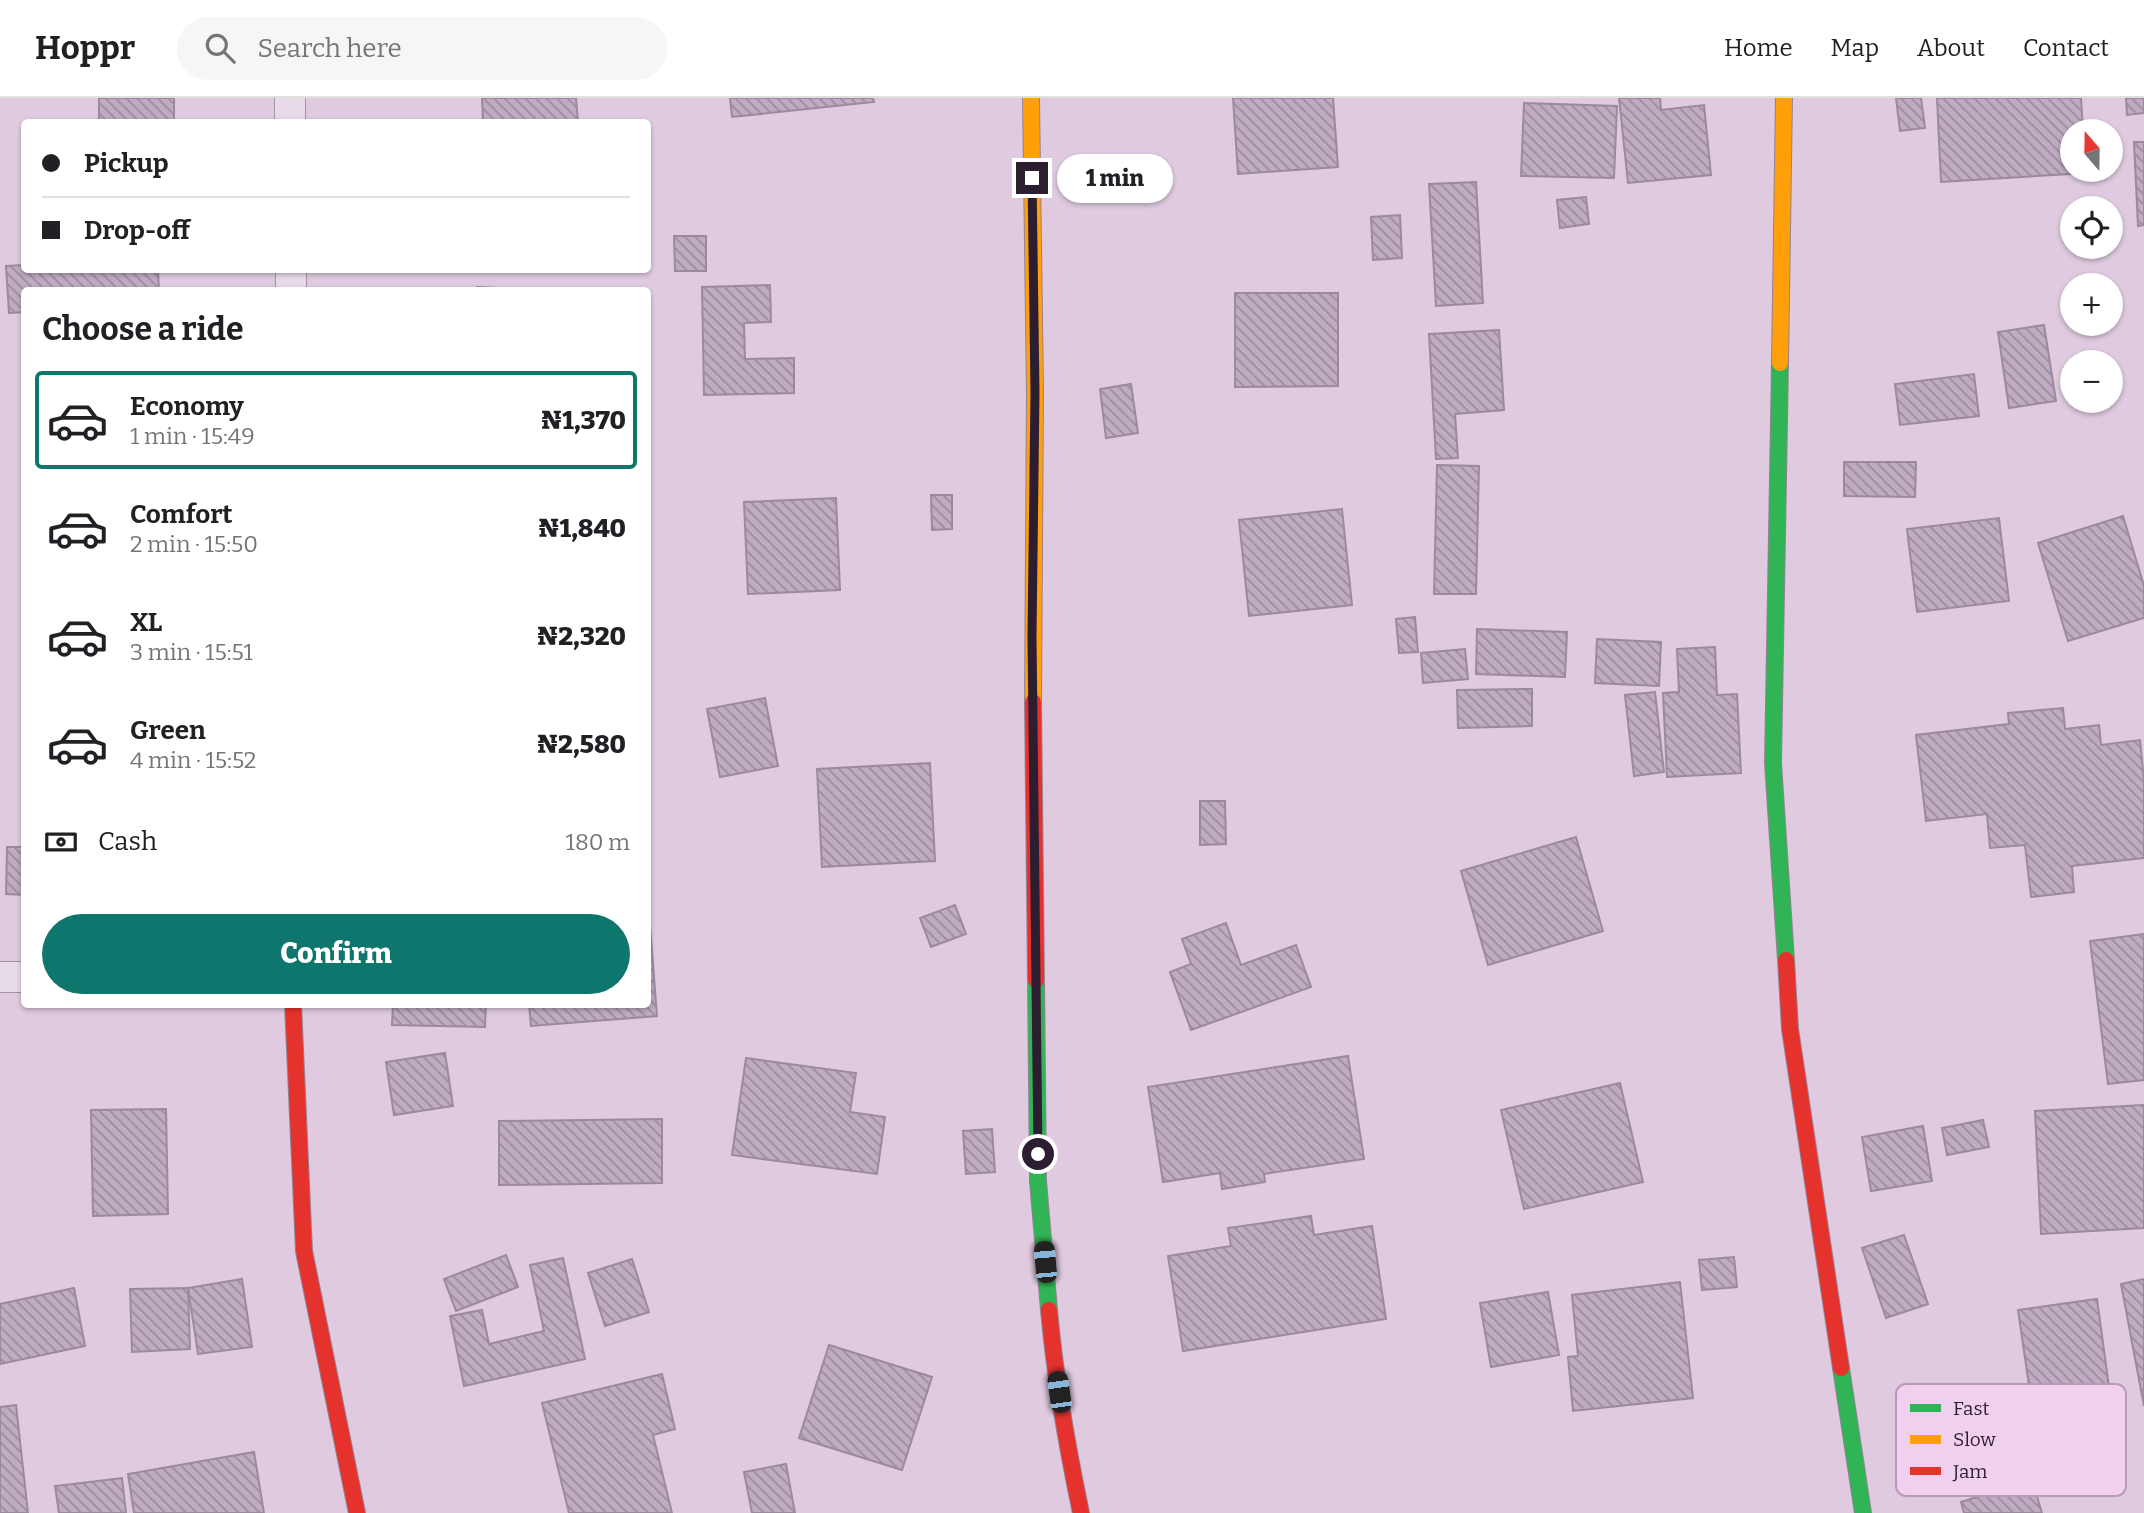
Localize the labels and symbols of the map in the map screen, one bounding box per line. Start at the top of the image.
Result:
north arrow [2060,119,2123,182]
callout: 1 min [1056,154,1172,202]
route end [1016,162,1048,194]
route start [1022,1138,1054,1170]
car [1033,1240,1058,1284]
car [1046,1370,1073,1414]
legend [1896,1384,2126,1496]
text: Fast [1953,1397,1990,1420]
text: Slow [1953,1428,1996,1451]
text: Jam [1952,1460,1987,1483]

